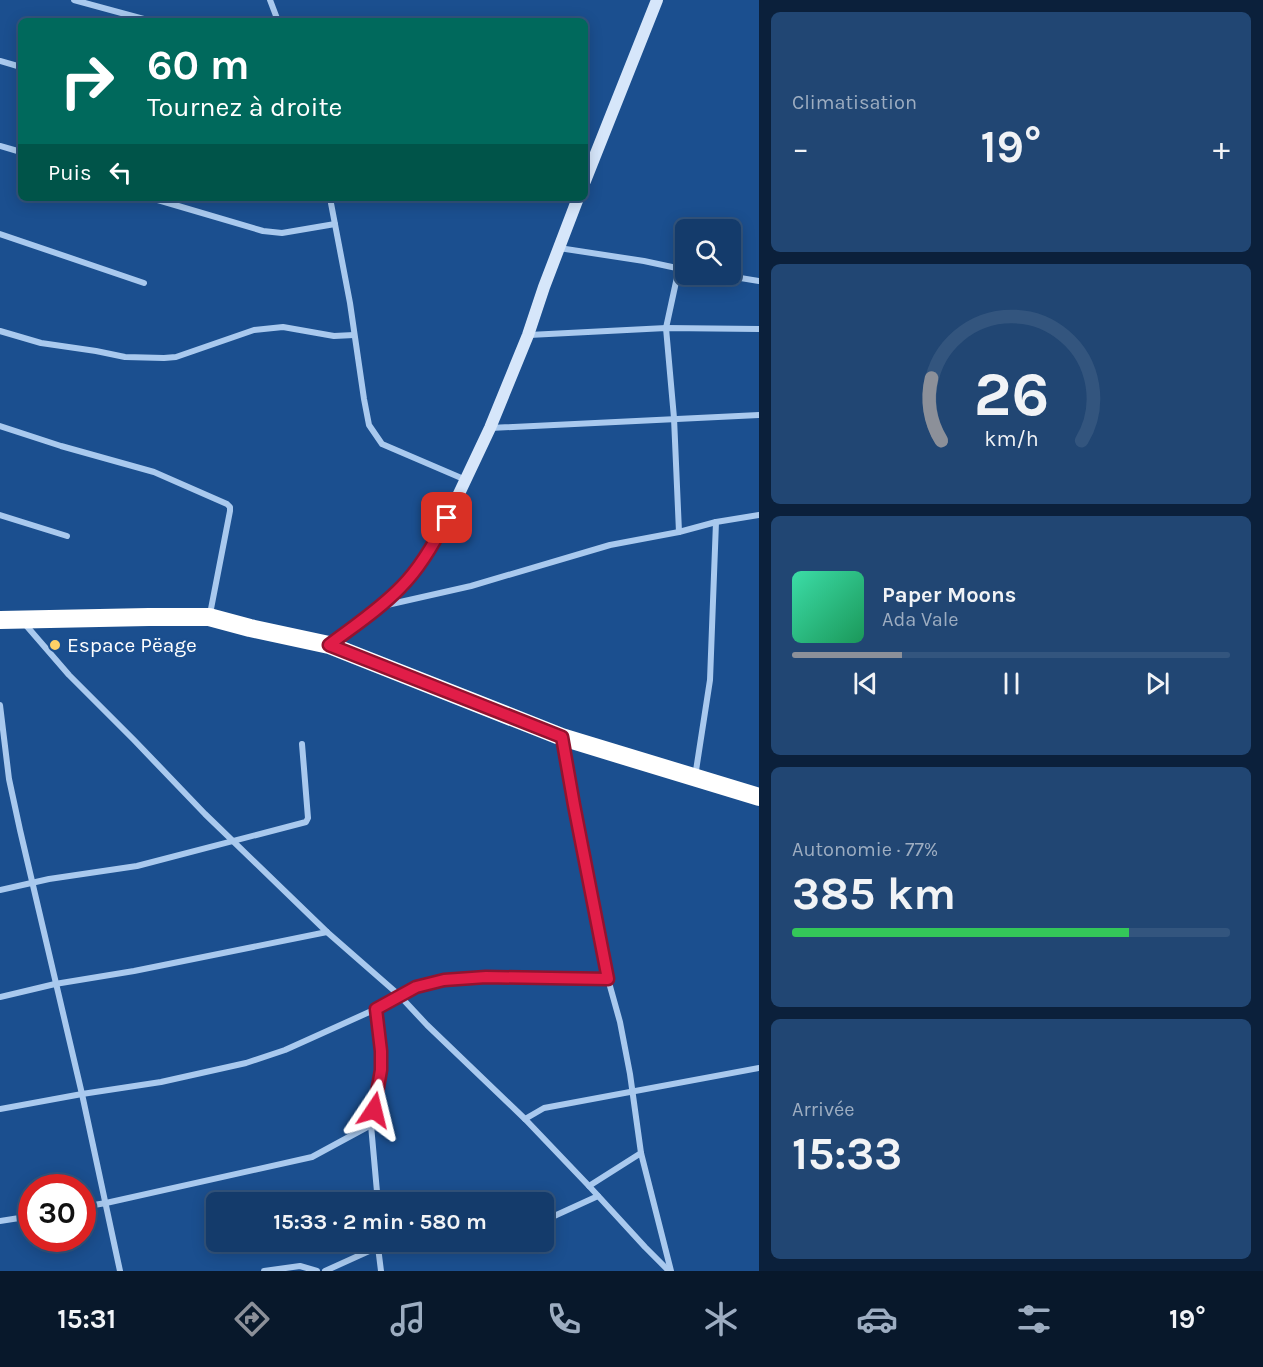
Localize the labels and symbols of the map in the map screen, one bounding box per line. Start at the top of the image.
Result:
pin [421,492,472,543]
place label: Espace Pëage [67,633,197,657]
marker: Espace Pëage [48,638,62,652]
position arrow [342,1078,406,1142]
speed limit sign: 30 [18,1174,96,1252]

